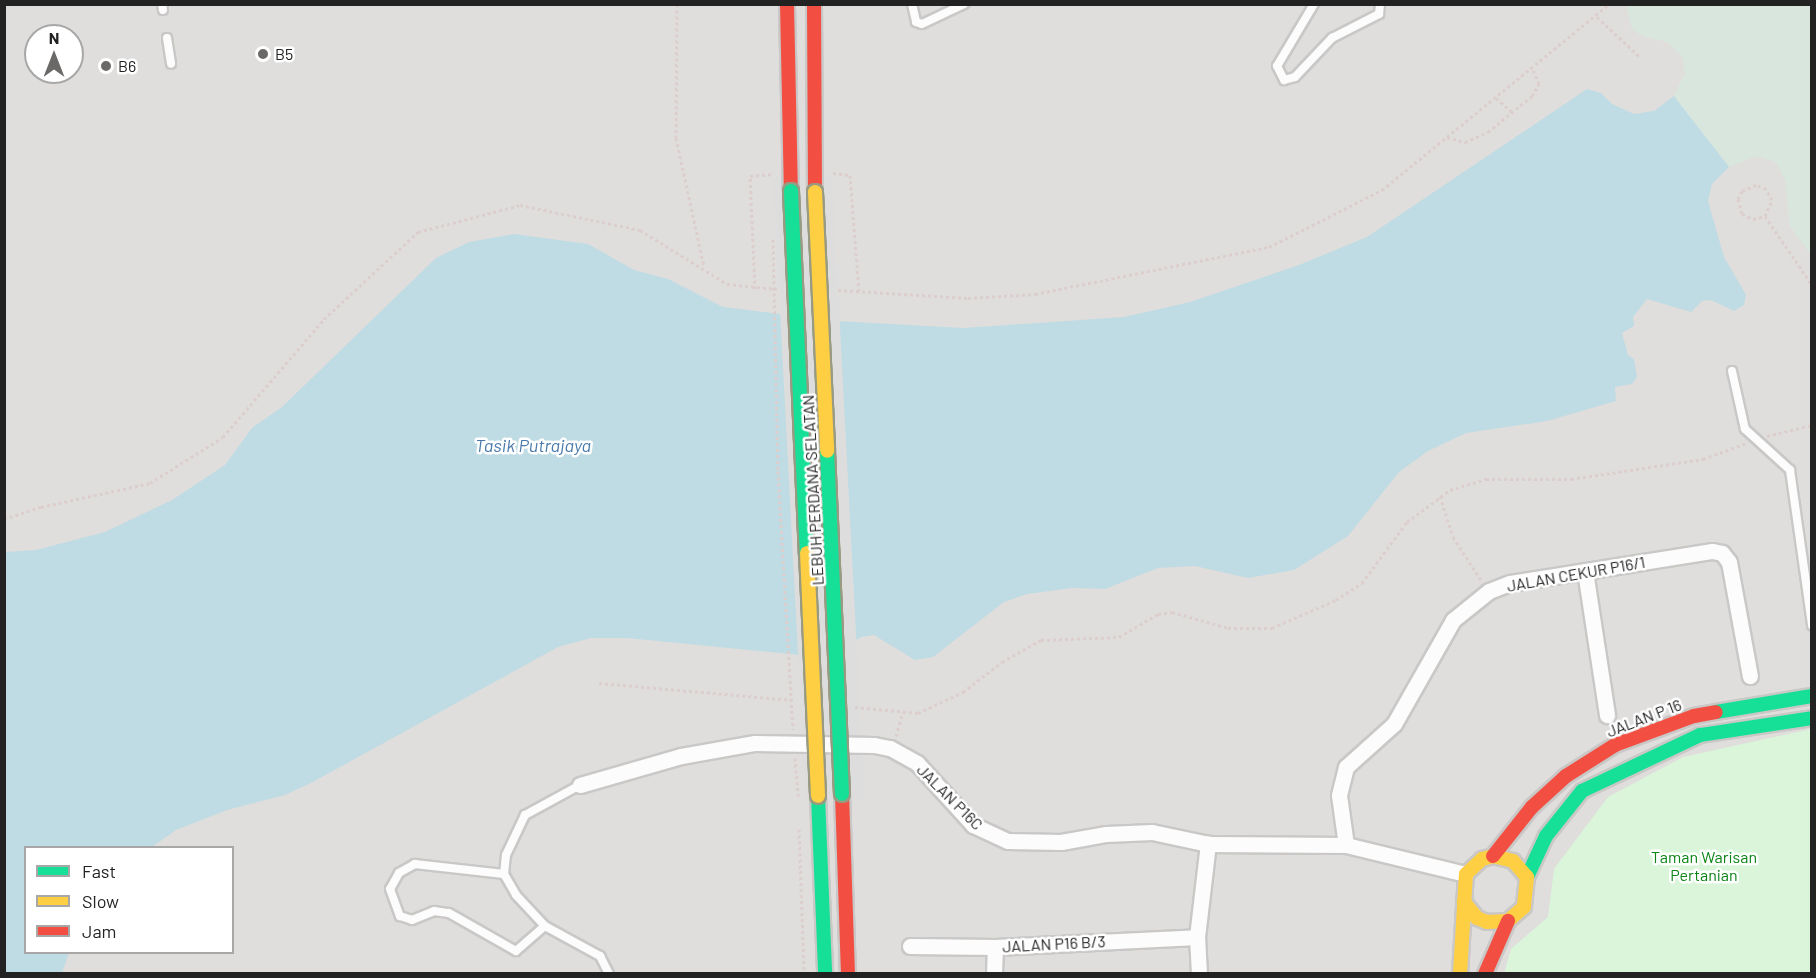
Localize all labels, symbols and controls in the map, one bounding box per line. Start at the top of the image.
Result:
north arrow [24,24,84,84]
text: N [49,28,59,47]
place label: B5 [275,44,293,64]
marker: B5 [256,47,270,61]
place label: B6 [118,56,136,76]
marker: B6 [99,59,113,73]
street label: LEBUH PERDANA SELATAN [798,394,828,586]
water label: Tasik Putrajaya [475,434,591,456]
street label: JALAN CEKUR P16/1 [1505,552,1647,596]
street label: JALAN P 16 [1604,695,1684,741]
street label: JALAN P16C [913,760,987,834]
legend [24,846,234,954]
park label: Taman Warisan Pertanian [1651,847,1757,885]
text: Fast [82,860,116,882]
text: Slow [82,890,119,912]
text: Jam [82,920,116,942]
street label: JALAN P16 B/3 [1002,932,1106,956]

